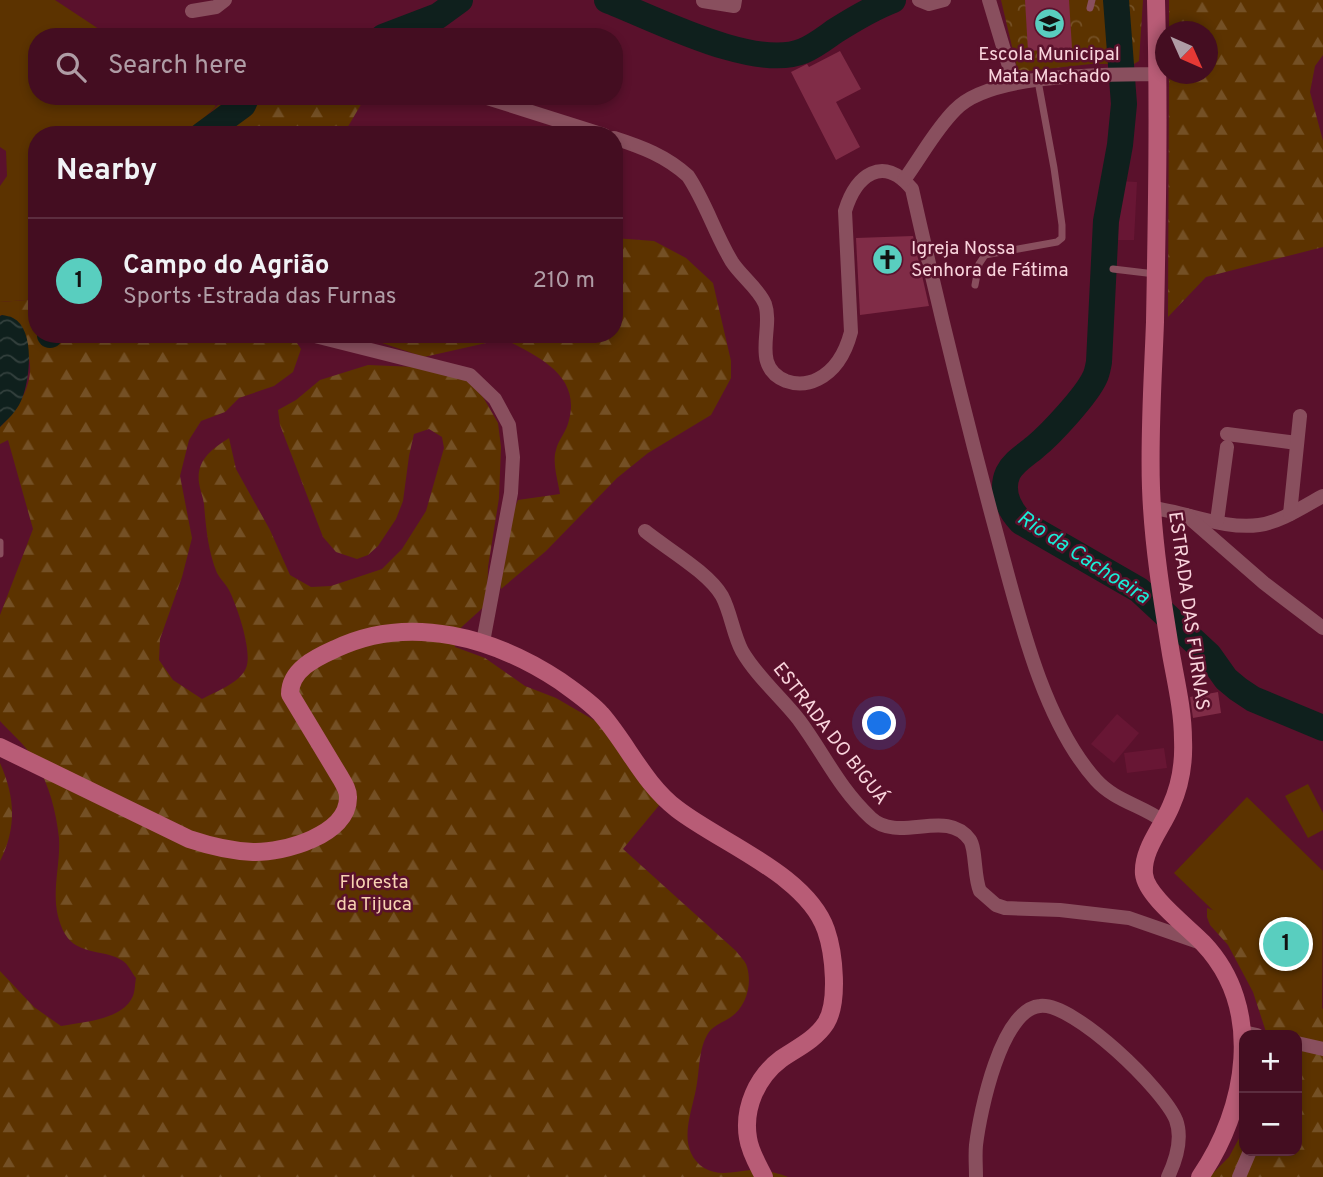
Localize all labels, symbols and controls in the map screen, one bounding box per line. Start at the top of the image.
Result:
school or university icon: Escola Municipal Mata Machado [1032,7,1066,41]
north arrow [1155,21,1218,84]
search box [28,28,623,105]
place label: Escola Municipal Mata Machado [978,43,1120,89]
icon: search [52,48,90,86]
text: Search here [108,50,247,83]
text: Nearby [56,153,157,190]
place label: Igreja Nossa Senhora de Fátima [911,237,1068,283]
church icon: Igreja Nossa Senhora de Fátima [871,243,905,277]
text: Campo do Agrião [123,250,329,283]
text: 1 [74,267,84,296]
text: 210 m [533,267,595,296]
text: Sports · Estrada das Furnas [123,283,397,312]
water label: Rio da Cachoeira [1012,505,1154,611]
street label: ESTRADA DAS FURNAS [1162,510,1214,712]
street label: ESTRADA DO BIGUÁ [767,657,894,810]
your location [862,706,896,740]
park label: Floresta da Tijuca [336,871,412,917]
pin: 1 [1263,918,1309,970]
map controls [1239,1030,1302,1156]
button: + [1239,1030,1302,1093]
button: − [1239,1093,1302,1156]

